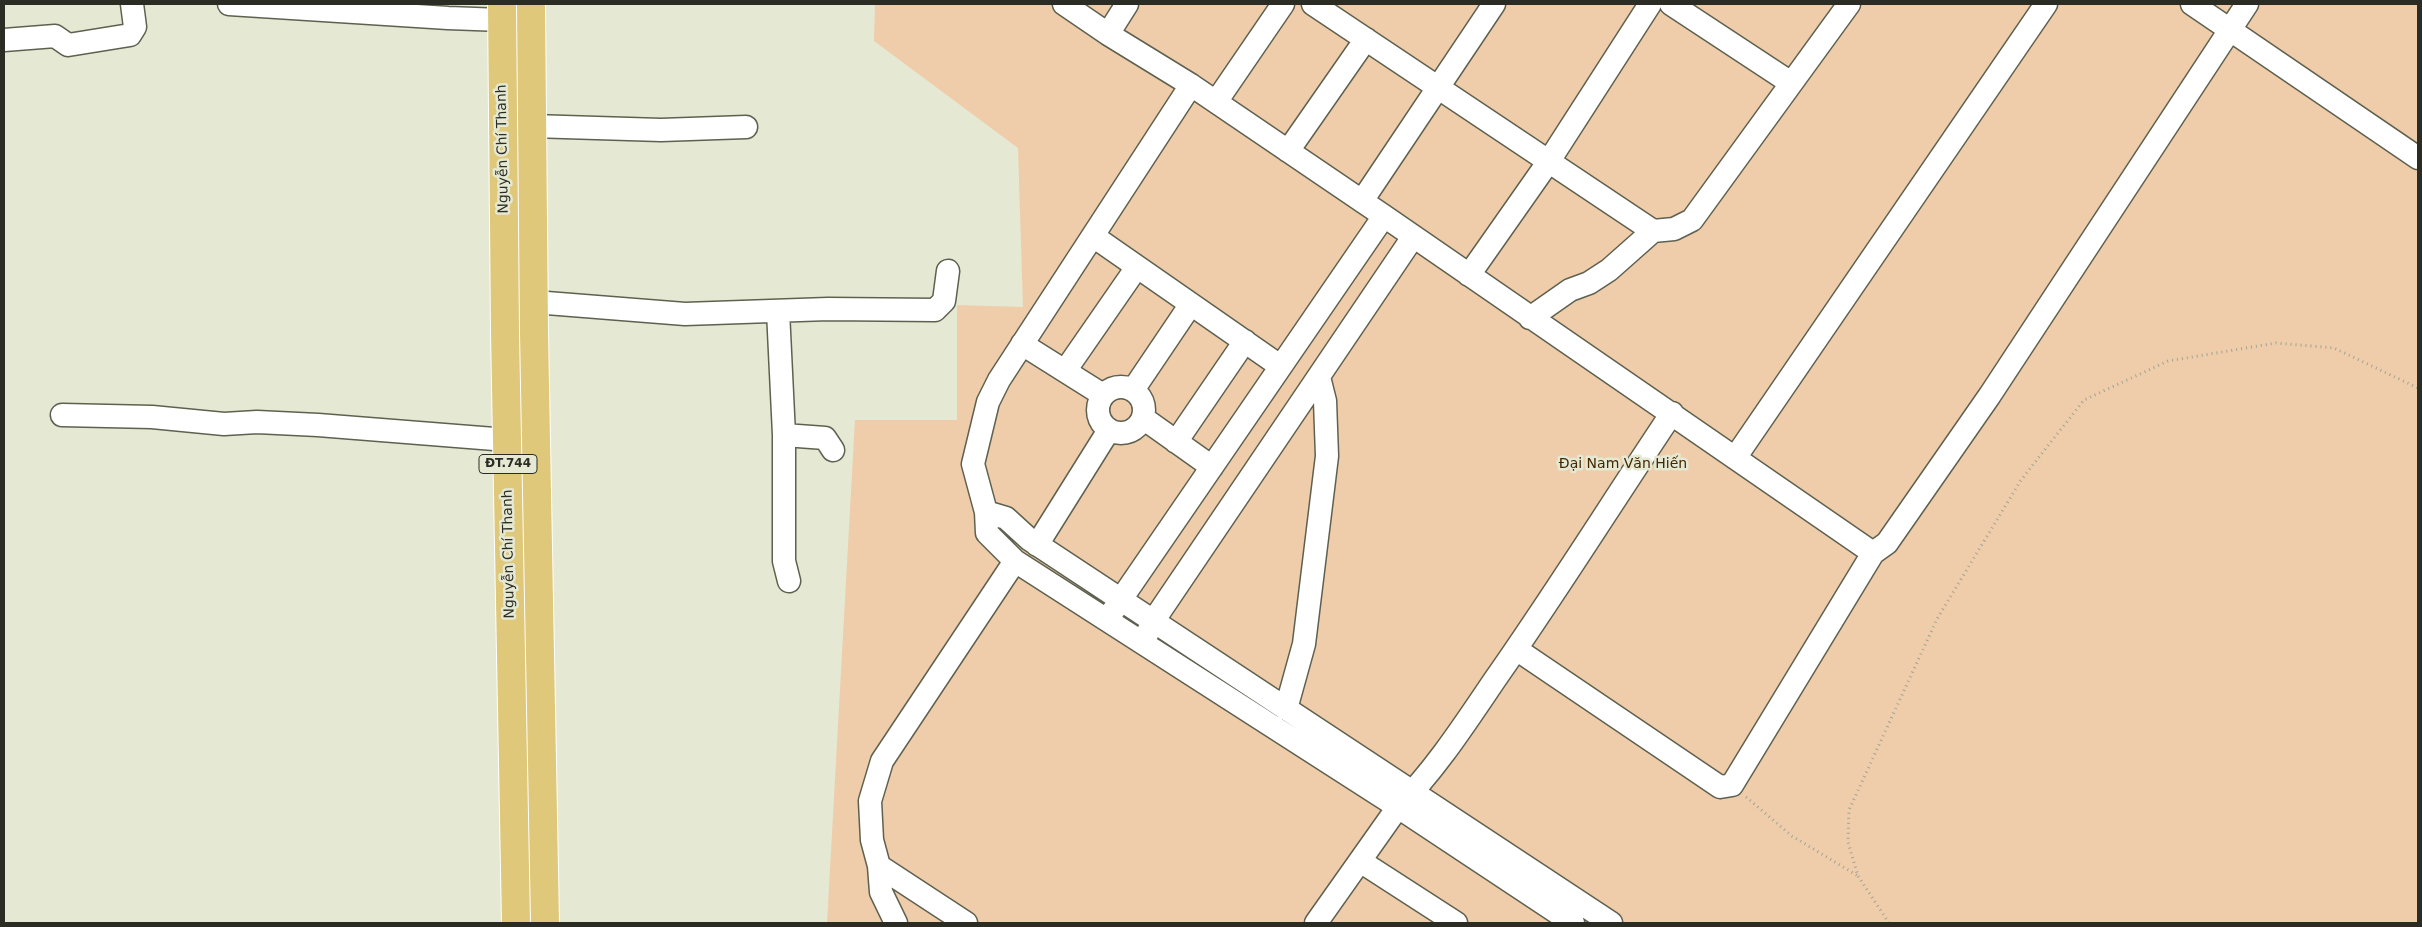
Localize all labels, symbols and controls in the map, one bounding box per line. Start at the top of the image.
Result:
street label: Nguyễn Chí Thanh [493,84,513,214]
road number: ĐT.744 [479,454,537,474]
park label: Đại Nam Văn Hiến [1559,456,1687,472]
street label: Nguyễn Chí Thanh [499,489,519,619]

